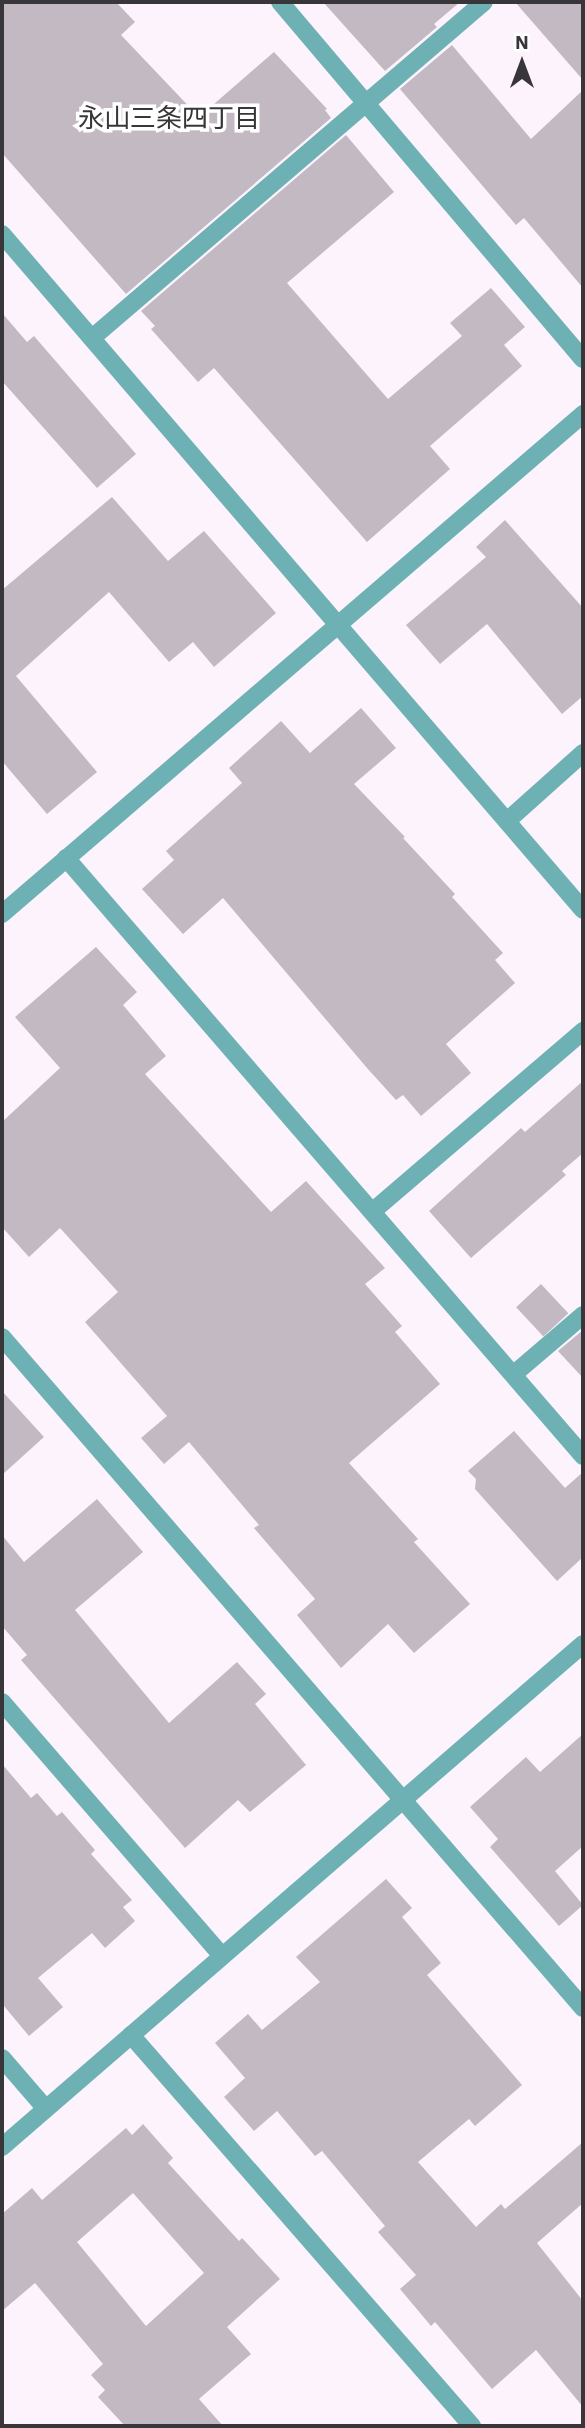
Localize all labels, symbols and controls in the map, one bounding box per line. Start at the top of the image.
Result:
north arrow [487,28,557,98]
text: N [515,30,529,54]
district label: 永山三条四丁目 [78,102,260,134]

